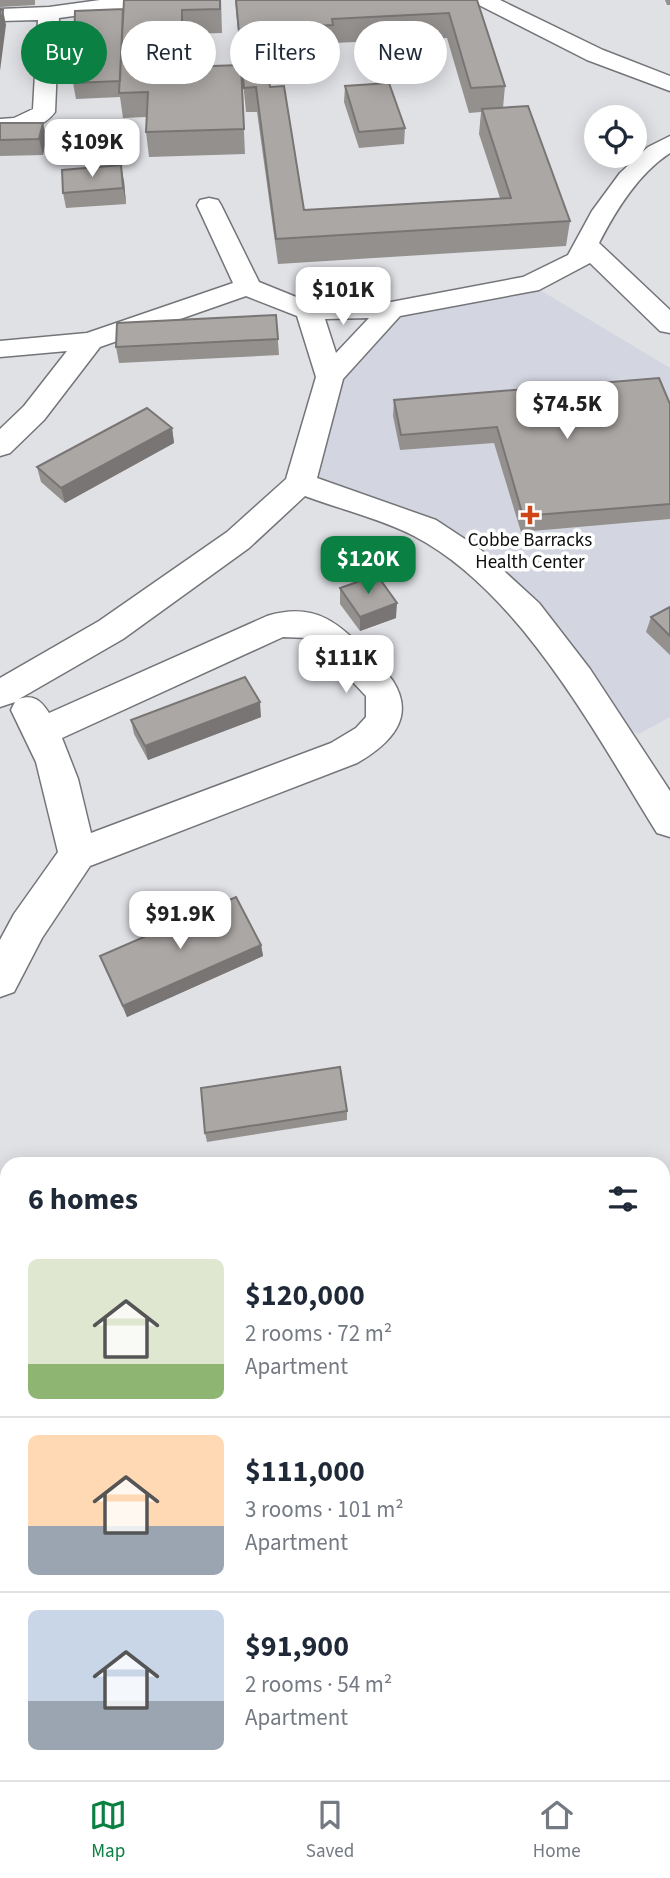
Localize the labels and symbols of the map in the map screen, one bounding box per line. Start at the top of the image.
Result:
pin: $109K [43,120,141,179]
pin: $101K [294,268,392,327]
pin: $74.5K [510,382,624,441]
marker: Cobbe Barracks Health Center [520,505,540,525]
place label: Cobbe Barracks Health Center [468,527,592,576]
pin: $120K [319,536,417,596]
pin: $111K [297,636,395,695]
pin: $91.9K [123,892,237,951]

